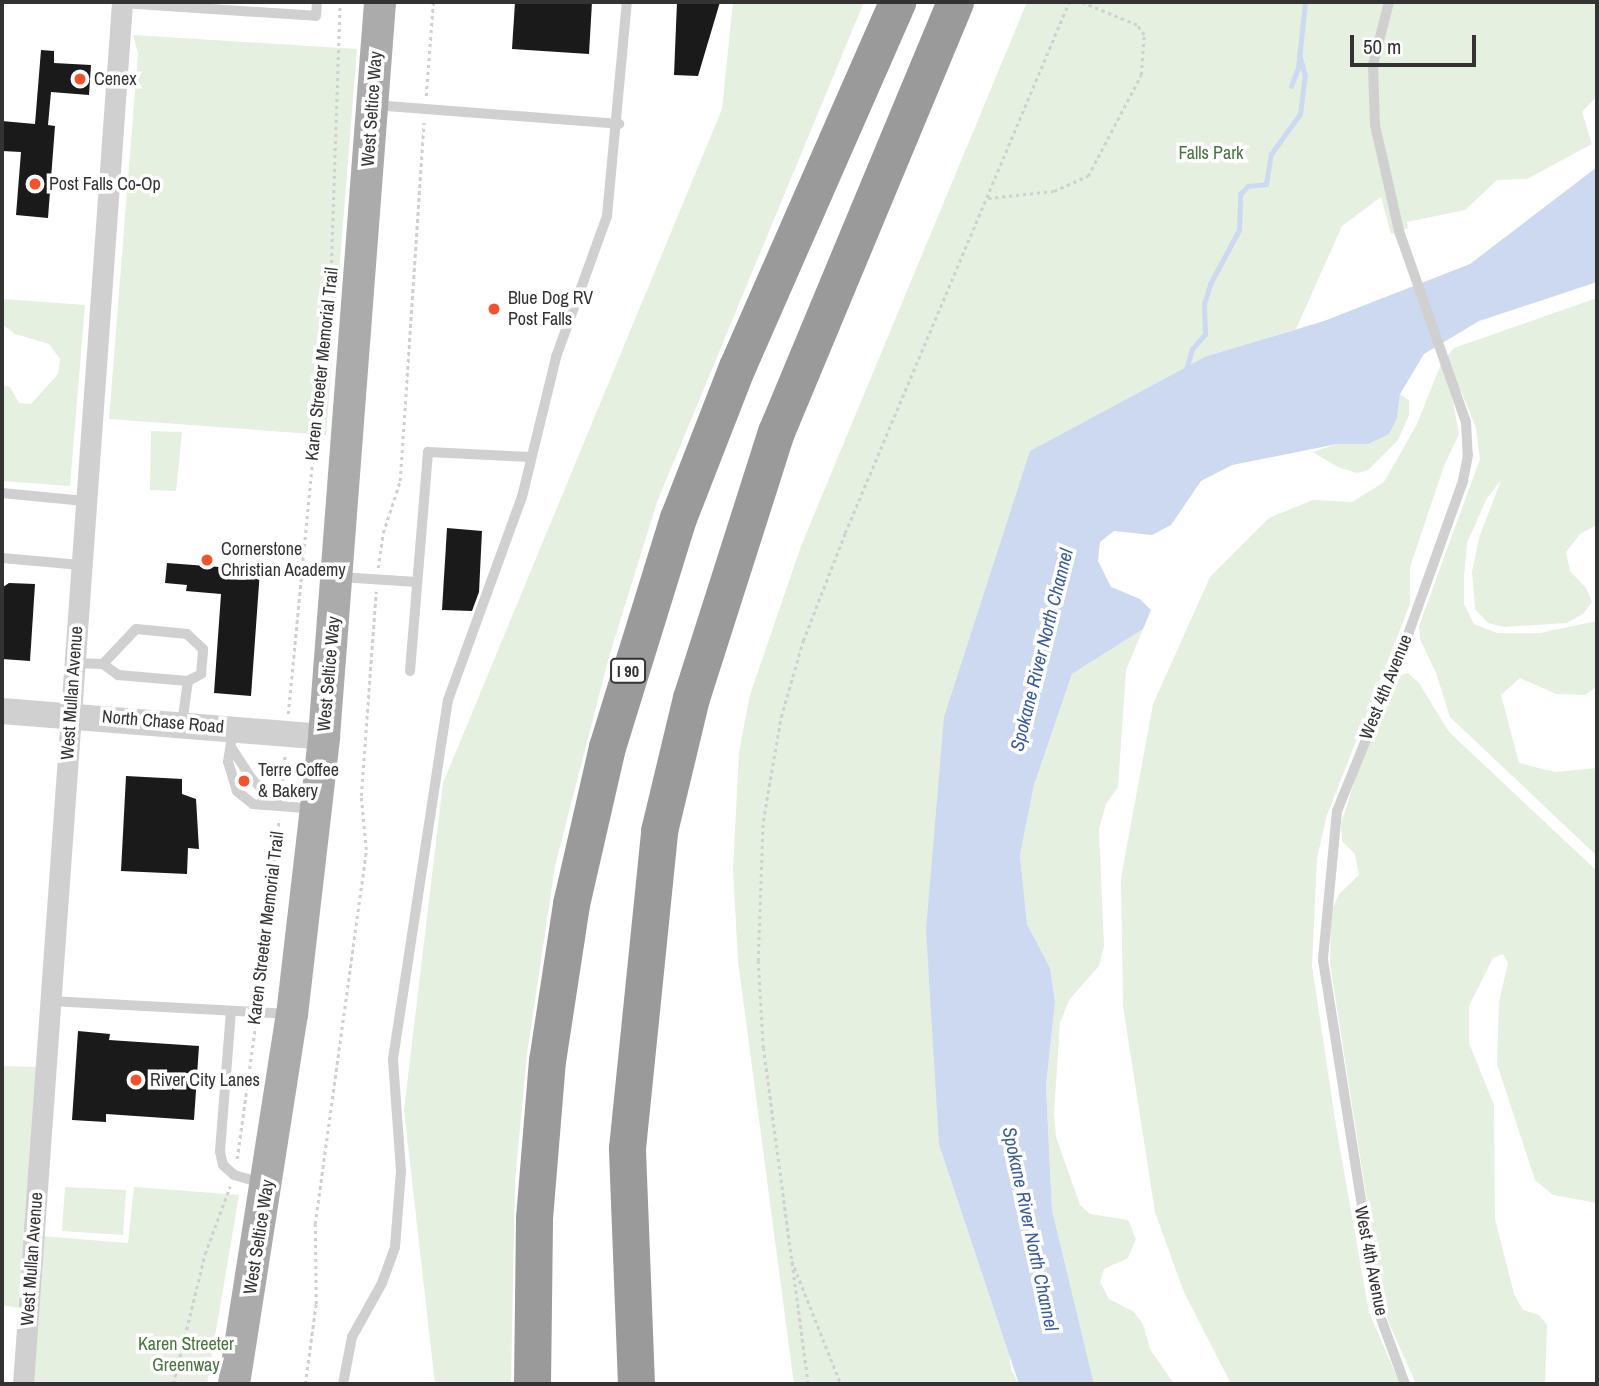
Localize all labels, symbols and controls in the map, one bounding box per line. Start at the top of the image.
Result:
scale bar [1354,21,1480,65]
text: 50 m [1363,32,1401,61]
street label: West Seltice Way [357,51,387,167]
place label: Cenex [94,68,137,90]
marker: Cenex [72,71,88,87]
park label: Falls Park [1179,142,1243,164]
place label: Post Falls Co-Op [49,173,161,195]
marker: Post Falls Co-Op [27,176,43,192]
street label: Karen Streeter Memorial Trail [301,266,343,462]
place label: Blue Dog RV Post Falls [508,288,593,330]
marker: Blue Dog RV Post Falls [486,301,502,317]
place label: Cornerstone Christian Academy [221,539,347,582]
water label: Spokane River North Channel [1006,546,1078,754]
marker: Cornerstone Christian Academy [199,552,215,568]
street label: West Seltice Way [313,615,345,733]
street label: West Mullan Avenue [57,625,87,761]
street label: West 4th Avenue [1355,631,1417,743]
road number: I 90 [609,658,647,684]
street label: North Chase Road [101,706,225,738]
place label: Terre Coffee & Bakery [258,760,339,802]
marker: Terre Coffee & Bakery [236,773,252,789]
street label: Karen Streeter Memorial Trail [243,830,289,1026]
place label: River City Lanes [150,1069,260,1091]
marker: River City Lanes [128,1072,144,1088]
water label: Spokane River North Channel [997,1125,1063,1333]
street label: West Seltice Way [239,1178,279,1296]
street label: West Mullan Avenue [17,1191,47,1327]
street label: West 4th Avenue [1350,1204,1392,1318]
park label: Karen Streeter Greenway [138,1334,234,1376]

